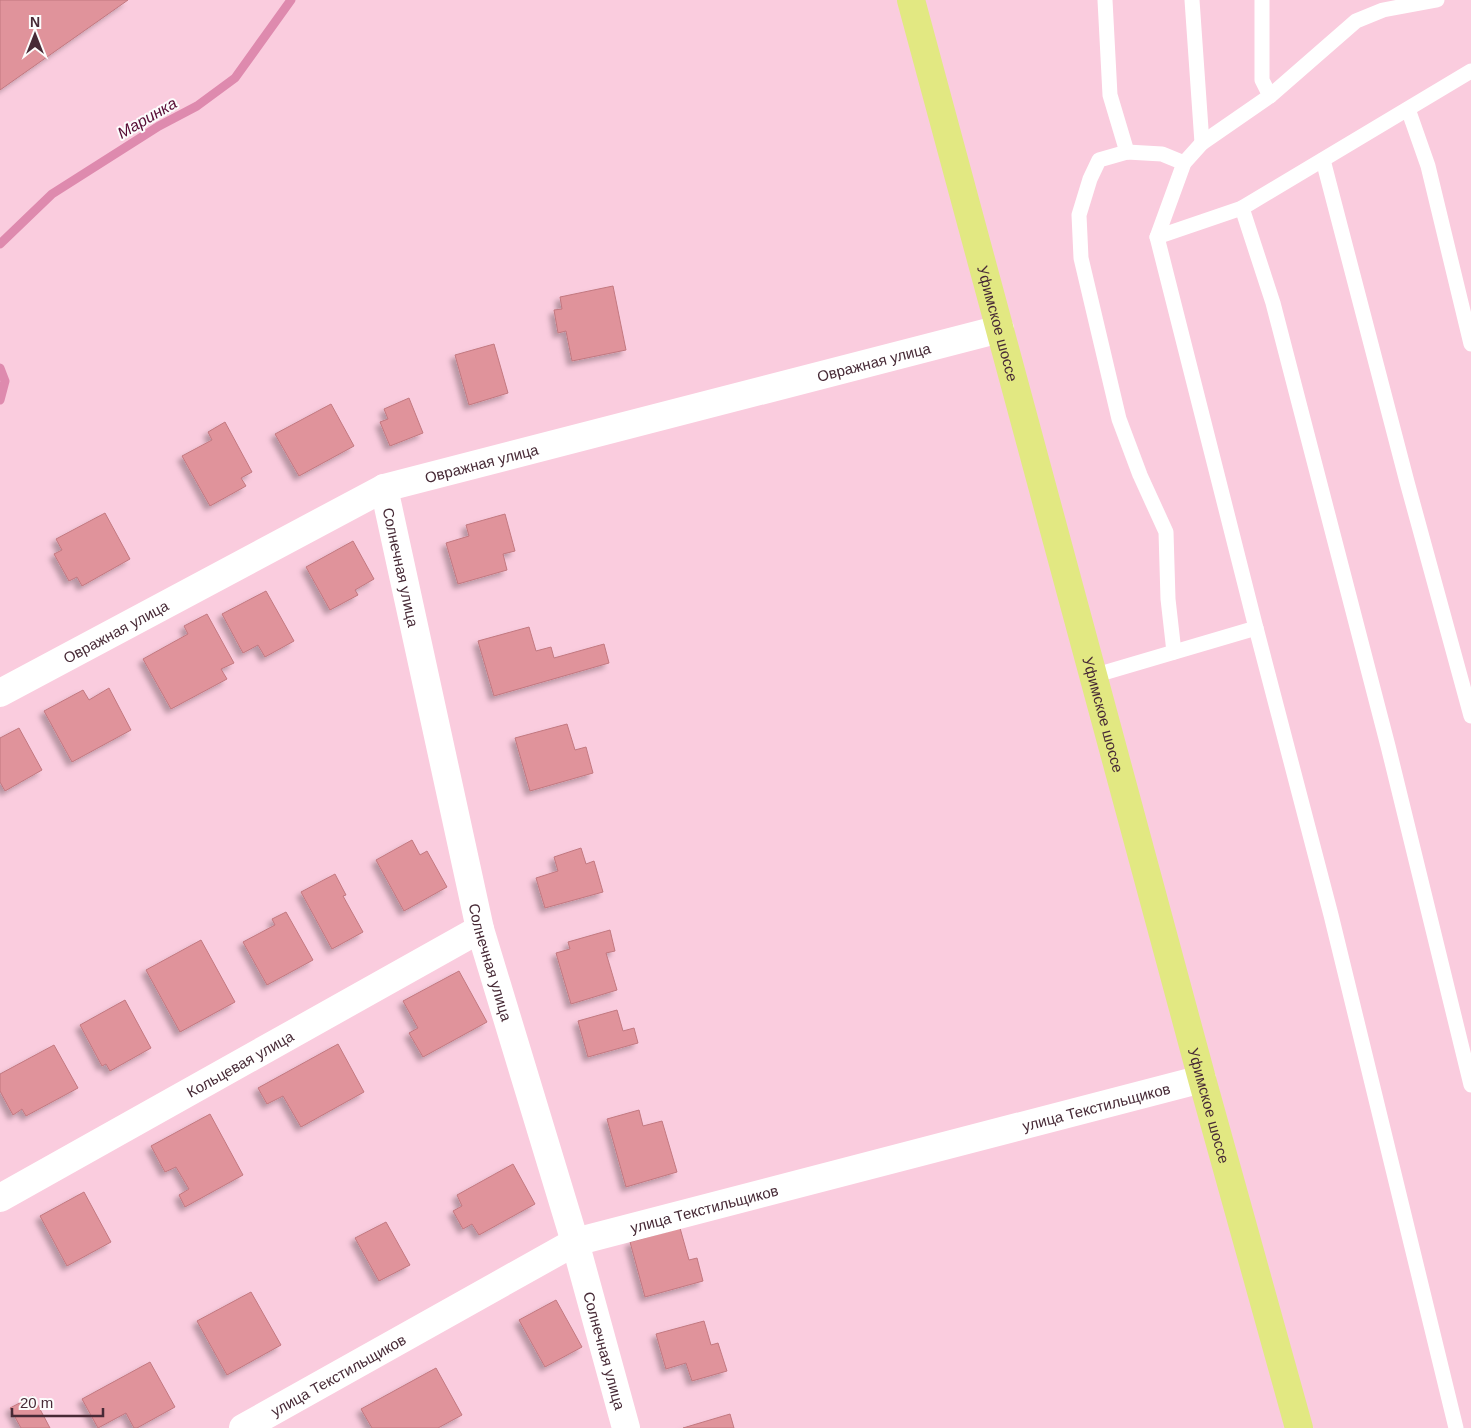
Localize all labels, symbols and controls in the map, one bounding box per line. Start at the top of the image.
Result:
north arrow [10,10,60,60]
text: N [30,14,40,30]
water label: Маринка [114,94,180,142]
street label: Уфимское шоссе [974,264,1022,383]
street label: Овражная улица [815,339,933,384]
street label: Овражная улица [423,440,541,486]
street label: Солнечная улица [380,506,423,629]
street label: Овражная улица [60,596,172,666]
street label: Уфимское шоссе [1080,655,1127,774]
street label: Солнечная улица [466,902,516,1024]
street label: Кольцевая улица [183,1027,297,1100]
street label: Уфимское шоссе [1185,1046,1234,1165]
street label: улица Текстильщиков [1020,1079,1172,1134]
street label: улица Текстильщиков [628,1181,780,1236]
street label: Солнечная улица [580,1290,629,1412]
street label: улица Текстильщиков [268,1330,409,1419]
scale bar [12,1386,104,1418]
text: 20 m [20,1394,53,1411]

